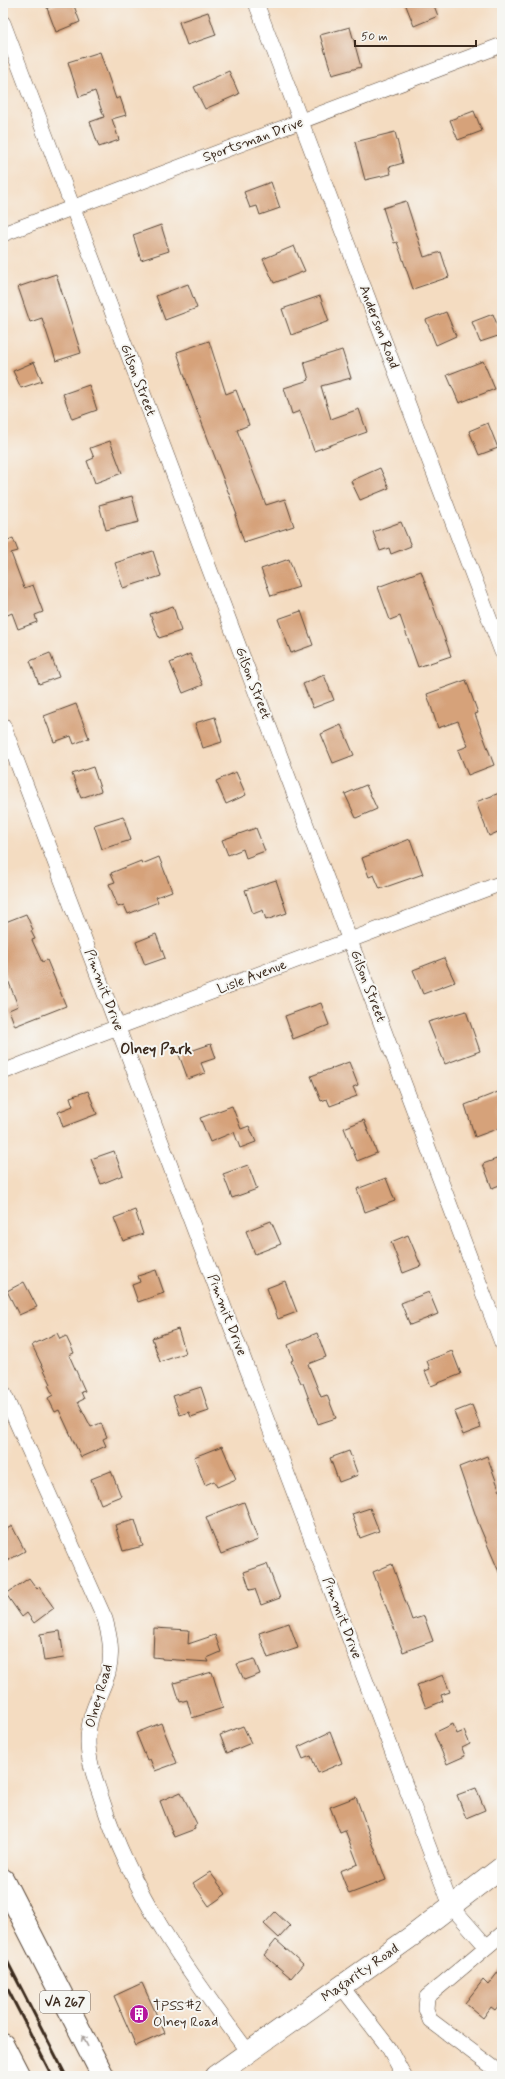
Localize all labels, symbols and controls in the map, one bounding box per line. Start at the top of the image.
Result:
scale bar [355,22,476,48]
text: 50 m [361,29,388,45]
street label: Sportsman Drive [200,113,306,167]
street label: Anderson Road [355,283,403,371]
street label: Gilson Street [116,341,160,419]
street label: Gilson Street [231,644,275,722]
street label: Pimmit Drive [80,947,128,1033]
street label: Gilson Street [346,947,390,1025]
street label: Lisle Avenue [215,955,290,998]
district label: Olney Park [120,1040,192,1060]
street label: Pimmit Drive [203,1272,251,1358]
street label: Pimmit Drive [318,1575,366,1661]
street label: Olney Road [81,1662,117,1730]
street label: Magarity Road [318,1940,403,2008]
road number: VA 267 [40,1991,90,2013]
place label: TPSS#2 Olney Road [153,1997,218,2031]
building icon: TPSS#2 Olney Road [128,2003,150,2025]
one-way arrow [81,2035,88,2047]

